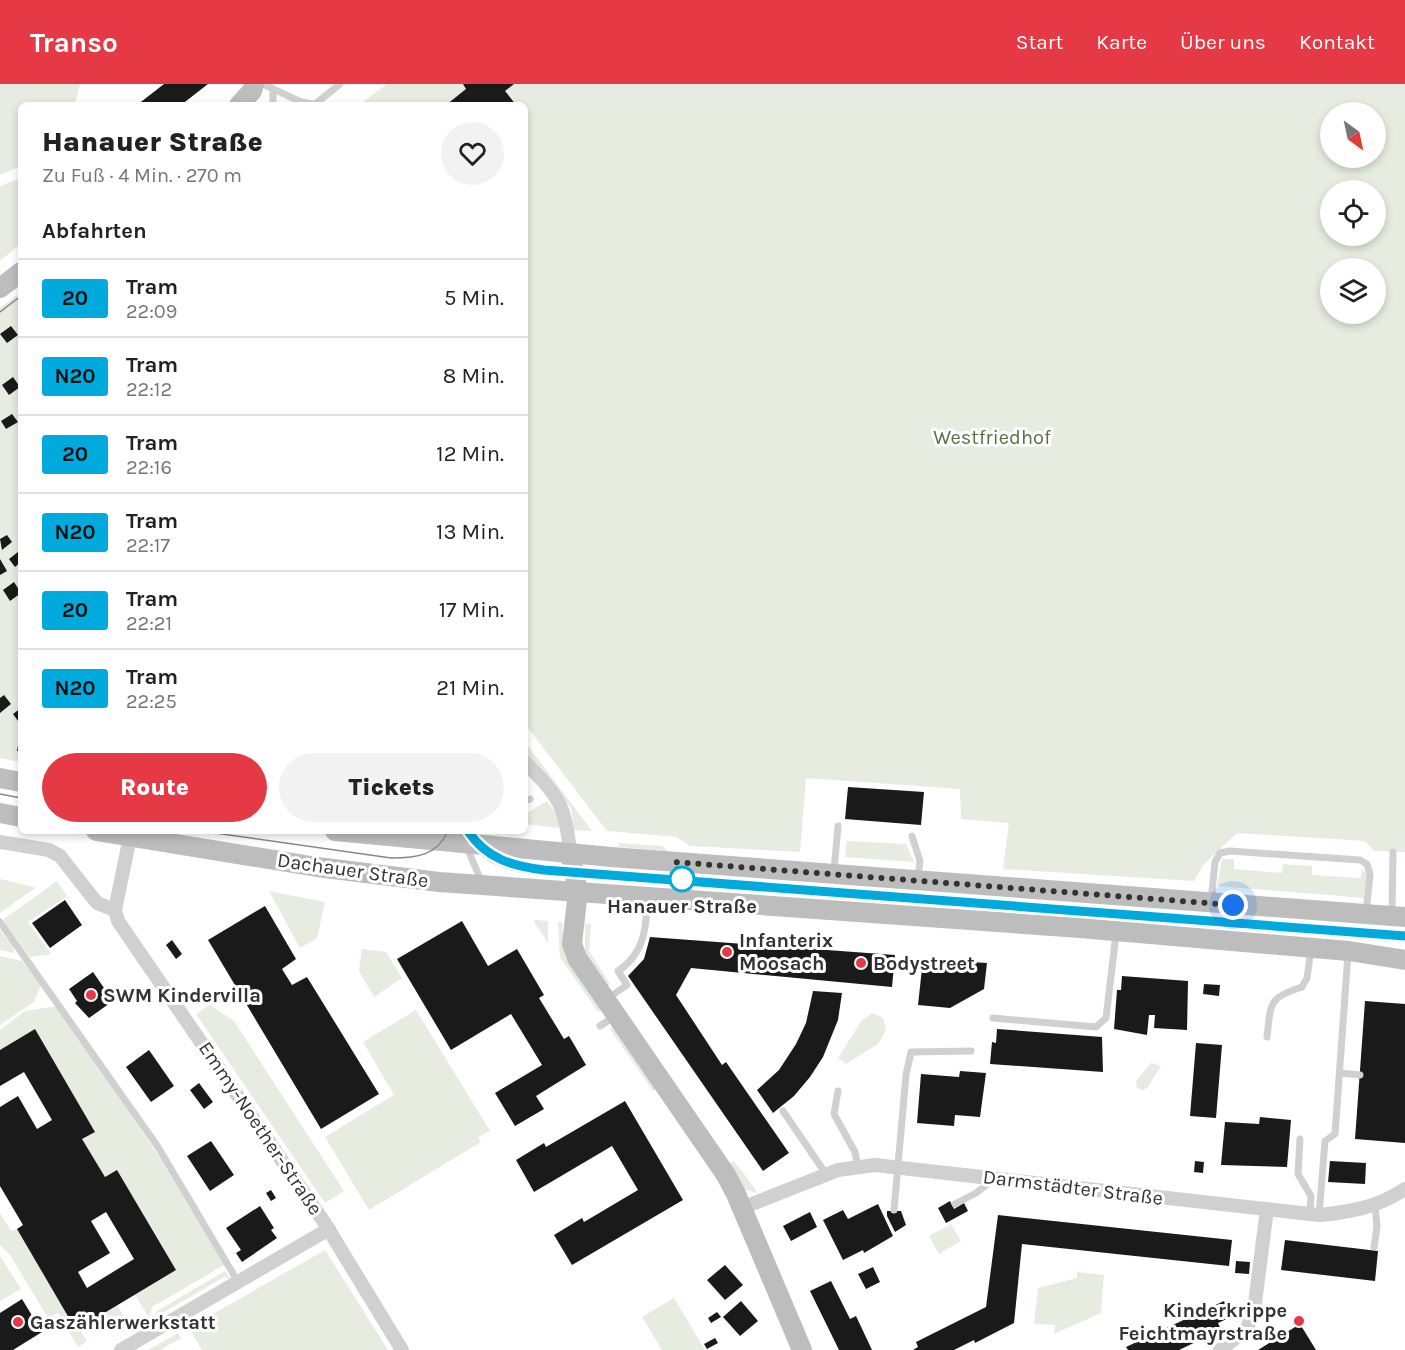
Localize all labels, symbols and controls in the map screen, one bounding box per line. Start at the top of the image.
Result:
text: Transo [30,26,118,59]
text: Start [1016,30,1063,54]
text: Karte [1096,30,1147,54]
text: Über uns [1180,30,1266,54]
text: Kontakt [1299,30,1375,54]
north arrow [1320,102,1386,168]
map controls [1320,102,1386,324]
button: heart [441,122,504,185]
text: Hanauer Straße [42,125,263,158]
text: Zu Fuß · 4 Min. · 270 m [42,164,242,187]
button: locate [1320,180,1386,246]
text: Abfahrten [42,218,147,244]
button: layers [1320,258,1386,324]
text: Tram [126,274,178,300]
text: 5 Min. [444,285,504,311]
text: 20 [62,286,88,310]
text: 22:09 [126,300,177,323]
text: Tram [126,352,178,378]
text: 8 Min. [443,363,504,389]
text: N20 [54,364,96,388]
text: 22:12 [126,378,172,401]
park label: Westfriedhof [933,426,1051,449]
text: Tram [126,430,178,456]
text: 12 Min. [436,441,504,467]
text: 20 [62,442,88,466]
text: 22:16 [126,456,172,479]
text: Tram [126,508,178,534]
text: 13 Min. [436,519,504,545]
text: N20 [54,520,96,544]
text: 22:17 [126,534,170,557]
text: Tram [126,586,178,612]
text: 17 Min. [439,597,504,623]
text: 20 [62,598,88,622]
text: 22:21 [126,612,172,635]
text: Tram [126,664,178,690]
text: 21 Min. [436,675,504,701]
text: N20 [54,676,96,700]
text: 22:25 [126,690,177,713]
button: Route [42,753,267,822]
button: Tickets [279,753,504,822]
street label: Dachauer Straße [276,849,430,892]
marker: Hanauer Straße [669,866,695,892]
your location [1218,890,1248,920]
place label: Hanauer Straße [607,895,757,918]
place label: Infanterix Moosach [739,929,833,975]
marker: Infanterix Moosach [720,945,734,959]
place label: Bodystreet [873,952,975,975]
marker: Bodystreet [854,956,868,970]
place label: SWM Kindervilla [103,984,261,1007]
marker: SWM Kindervilla [84,988,98,1002]
street label: Emmy-Noether-Straße [194,1037,327,1219]
street label: Darmstädter Straße [982,1165,1164,1210]
place label: Kinderkrippe Feichtmayrstraße [1118,1299,1287,1345]
place label: Gaszählerwerkstatt [30,1311,216,1334]
marker: Kinderkrippe Feichtmayrstraße [1292,1314,1306,1328]
marker: Gaszählerwerkstatt [11,1315,25,1329]

